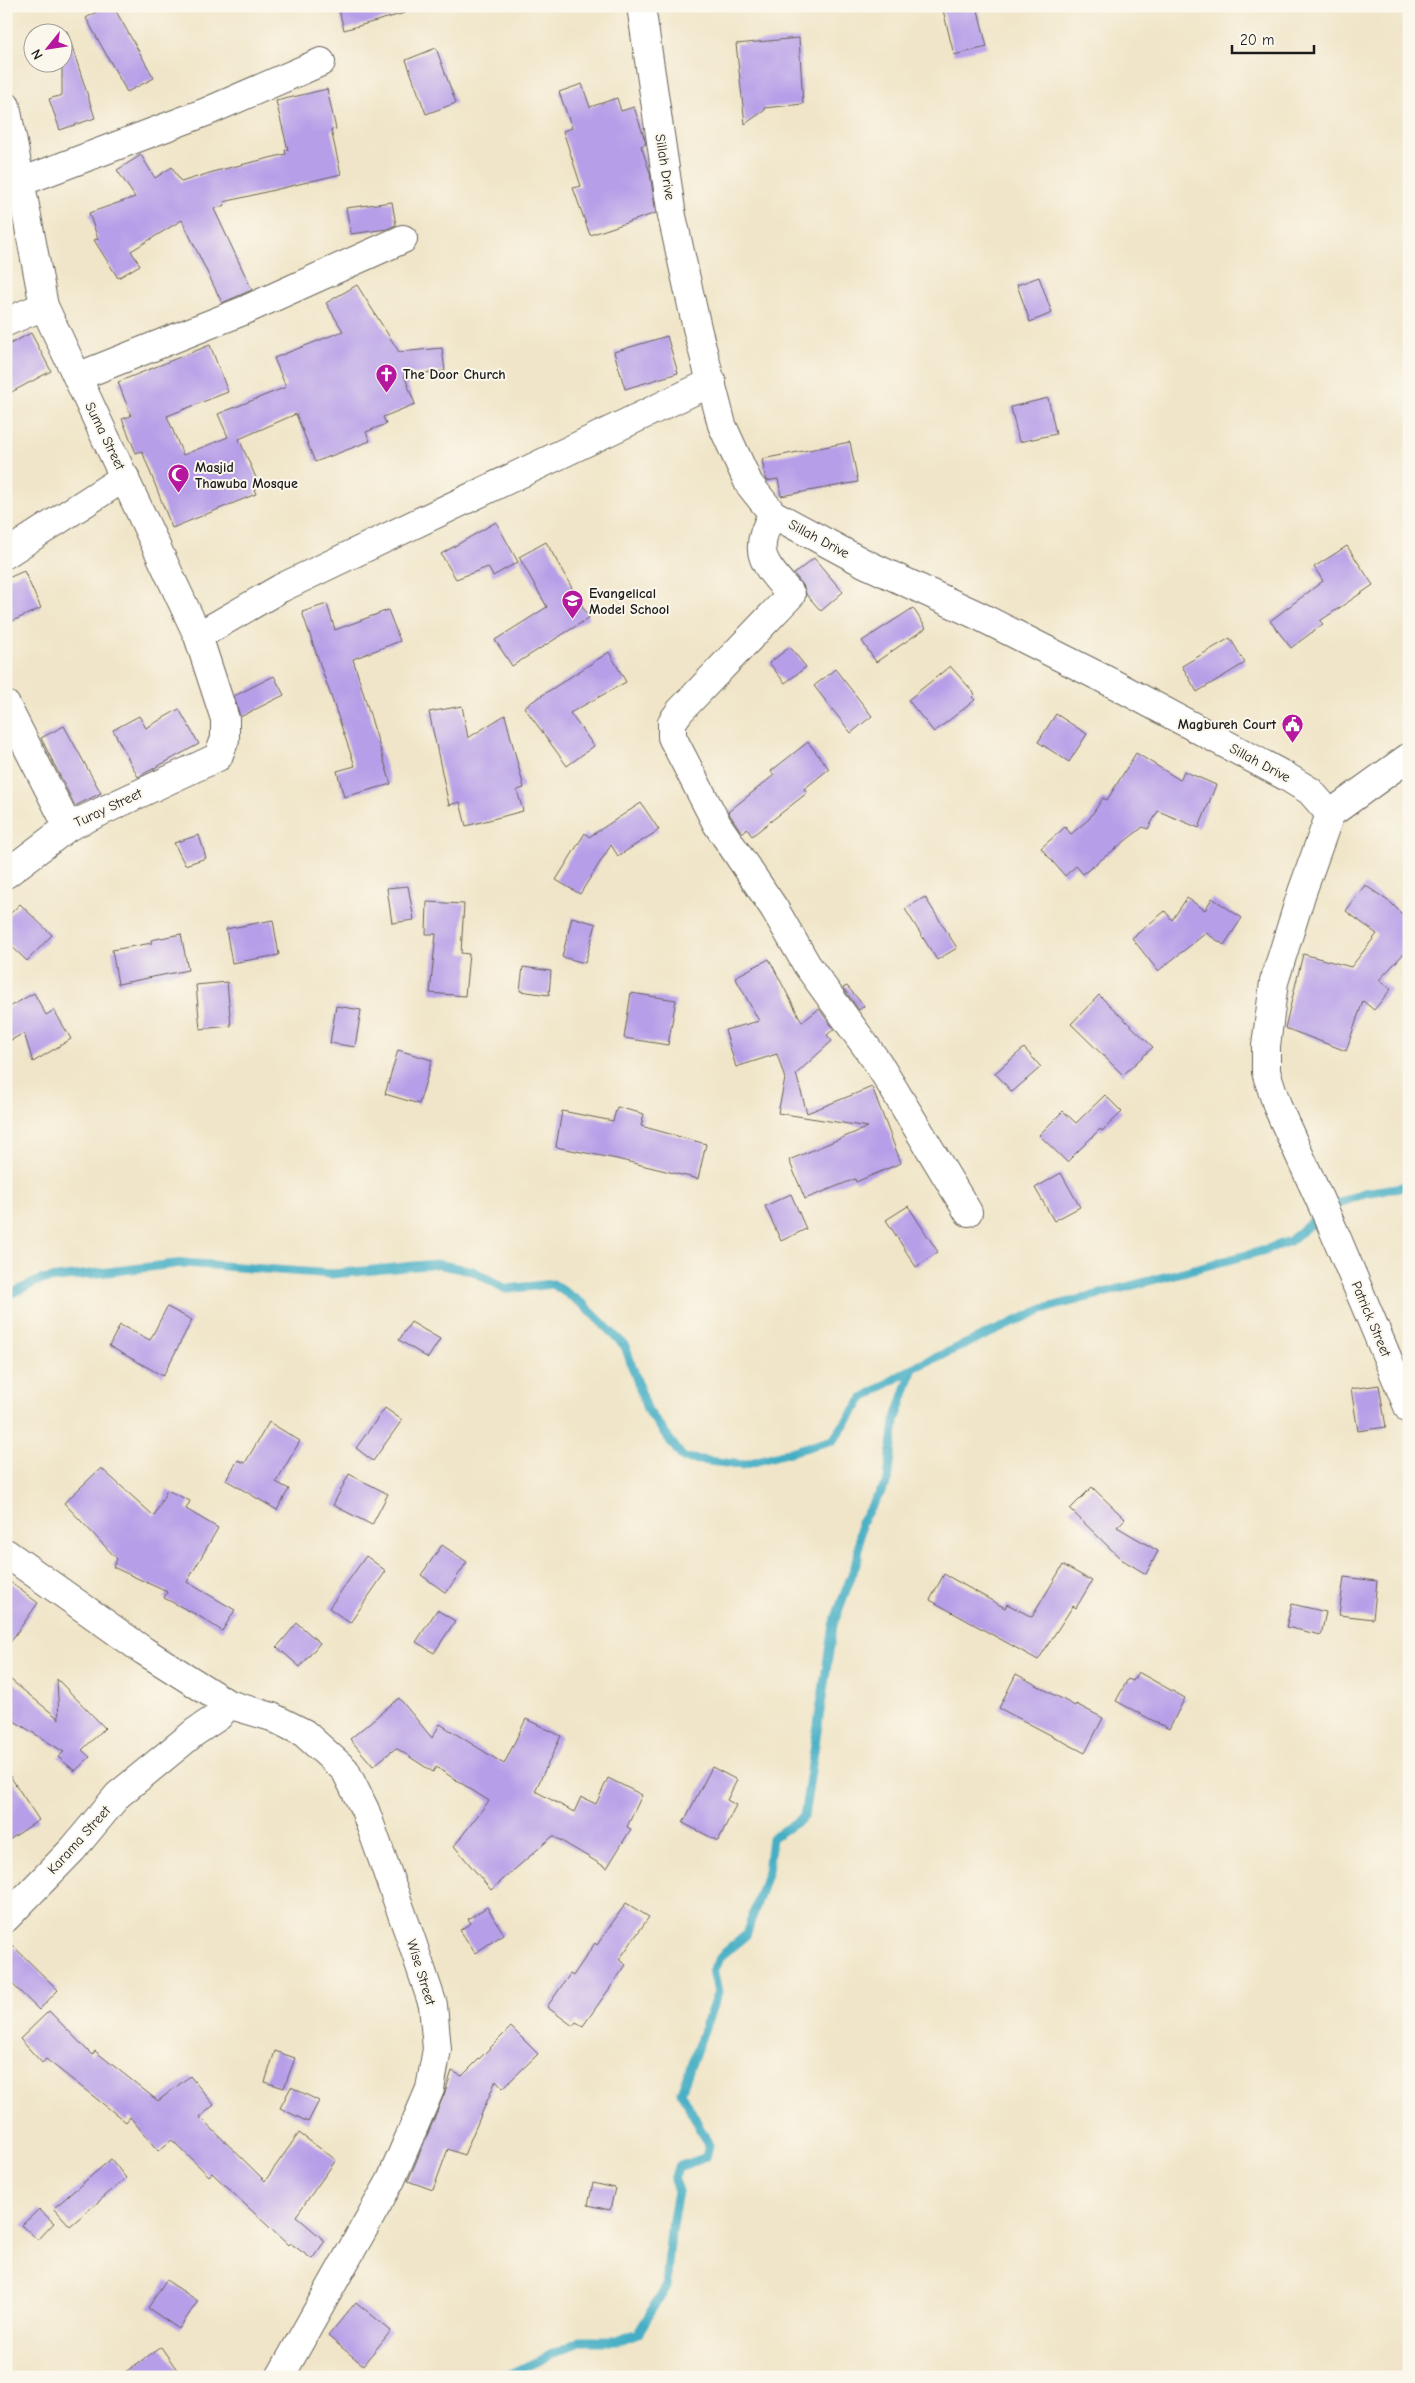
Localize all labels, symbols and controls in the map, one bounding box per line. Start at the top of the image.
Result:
north arrow [22,22,72,72]
scale bar [1232,22,1315,54]
text: 20 m [1240,31,1274,49]
text: N [28,46,47,62]
street label: Sillah Drive [651,133,679,201]
church icon: The Door Church [375,362,399,393]
place label: The Door Church [403,366,506,383]
street label: Suma Street [81,399,129,474]
place label: Masjid Thawuba Mosque [195,459,298,492]
mosque icon: Masjid Thawuba Mosque [167,463,191,494]
street label: Sillah Drive [786,516,852,562]
place label: Evangelical Model School [589,585,669,618]
school or university icon: Evangelical Model School [561,589,585,620]
public building icon: Magbureh Court [1280,712,1304,743]
place label: Magbureh Court [1178,716,1276,733]
street label: Sillah Drive [1227,740,1293,786]
street label: Turay Street [71,784,146,831]
street label: Patrick Street [1347,1279,1395,1360]
street label: Karama Street [44,1802,115,1878]
street label: Wise Street [403,1937,439,2008]

